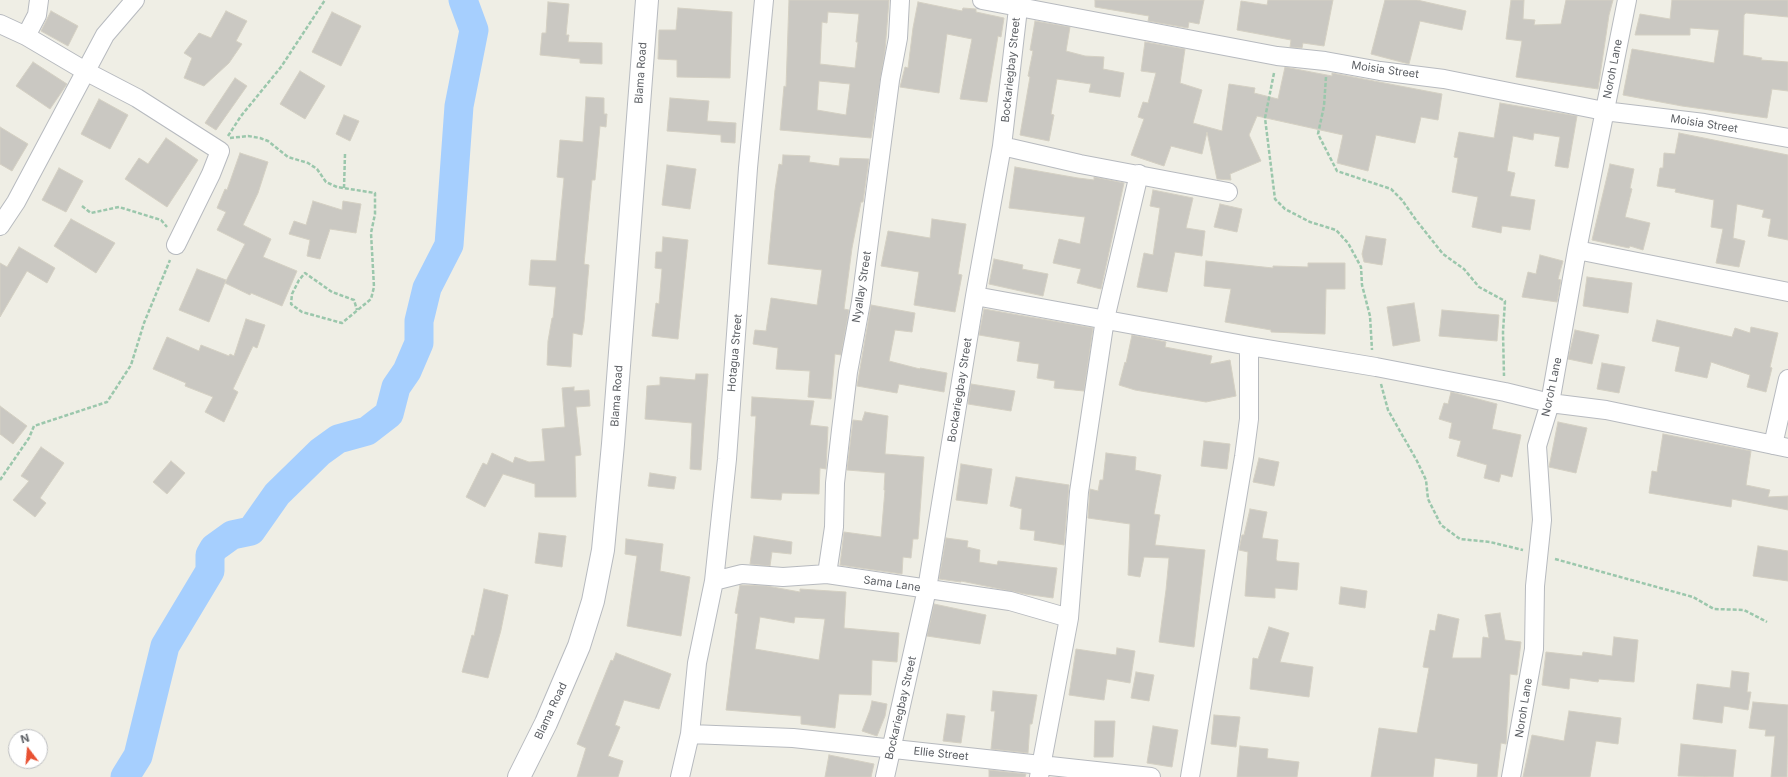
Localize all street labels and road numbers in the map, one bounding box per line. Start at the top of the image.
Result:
street label: Bockariegbay Street [999,17,1023,123]
street label: Noroh Lane [1601,38,1625,100]
street label: Blama Road [632,42,650,104]
street label: Moisia Street [1350,59,1420,81]
street label: Moisia Street [1669,112,1739,136]
street label: Nyallay Street [850,250,874,324]
street label: Hotagua Street [725,313,745,393]
street label: Bockariegbay Street [945,337,975,443]
street label: Noroh Lane [1539,356,1565,418]
street label: Blama Road [608,365,626,427]
street label: Sama Lane [863,573,921,595]
street label: Bockariegbay Street [883,655,919,761]
street label: Noroh Lane [1513,677,1535,739]
street label: Blama Road [532,680,570,742]
street label: Ellie Street [913,745,969,763]

